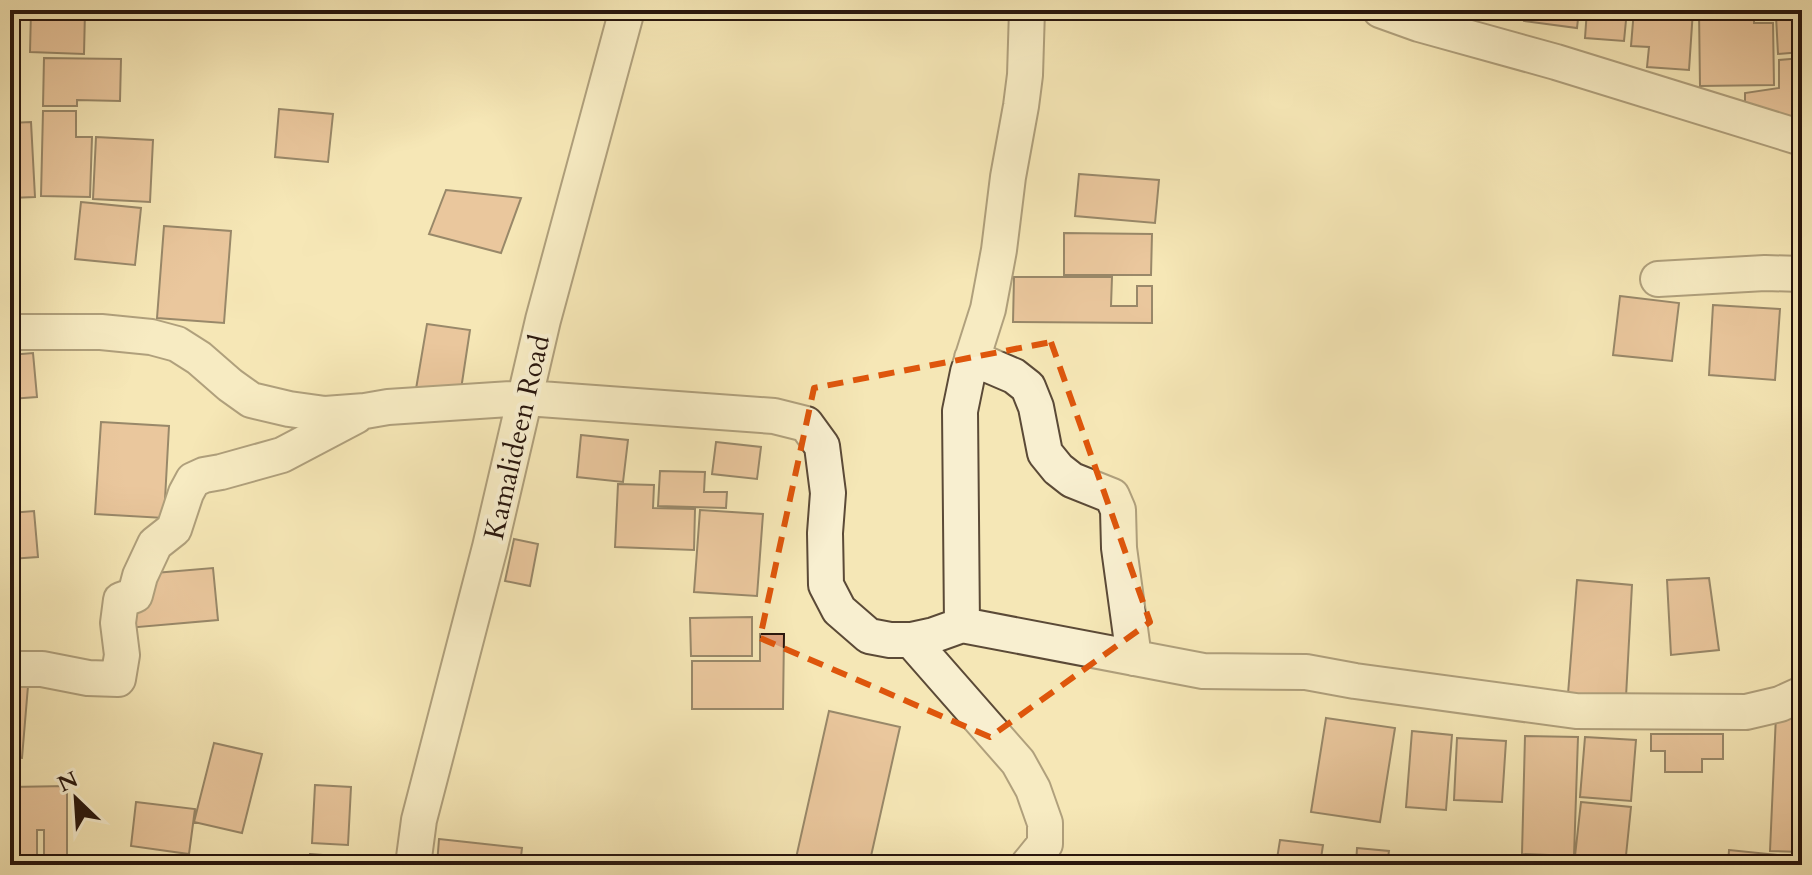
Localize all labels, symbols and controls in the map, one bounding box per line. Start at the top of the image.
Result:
street label: Kamalideen Road [475,331,559,543]
north arrow [36,759,116,839]
text: N [53,764,83,799]

